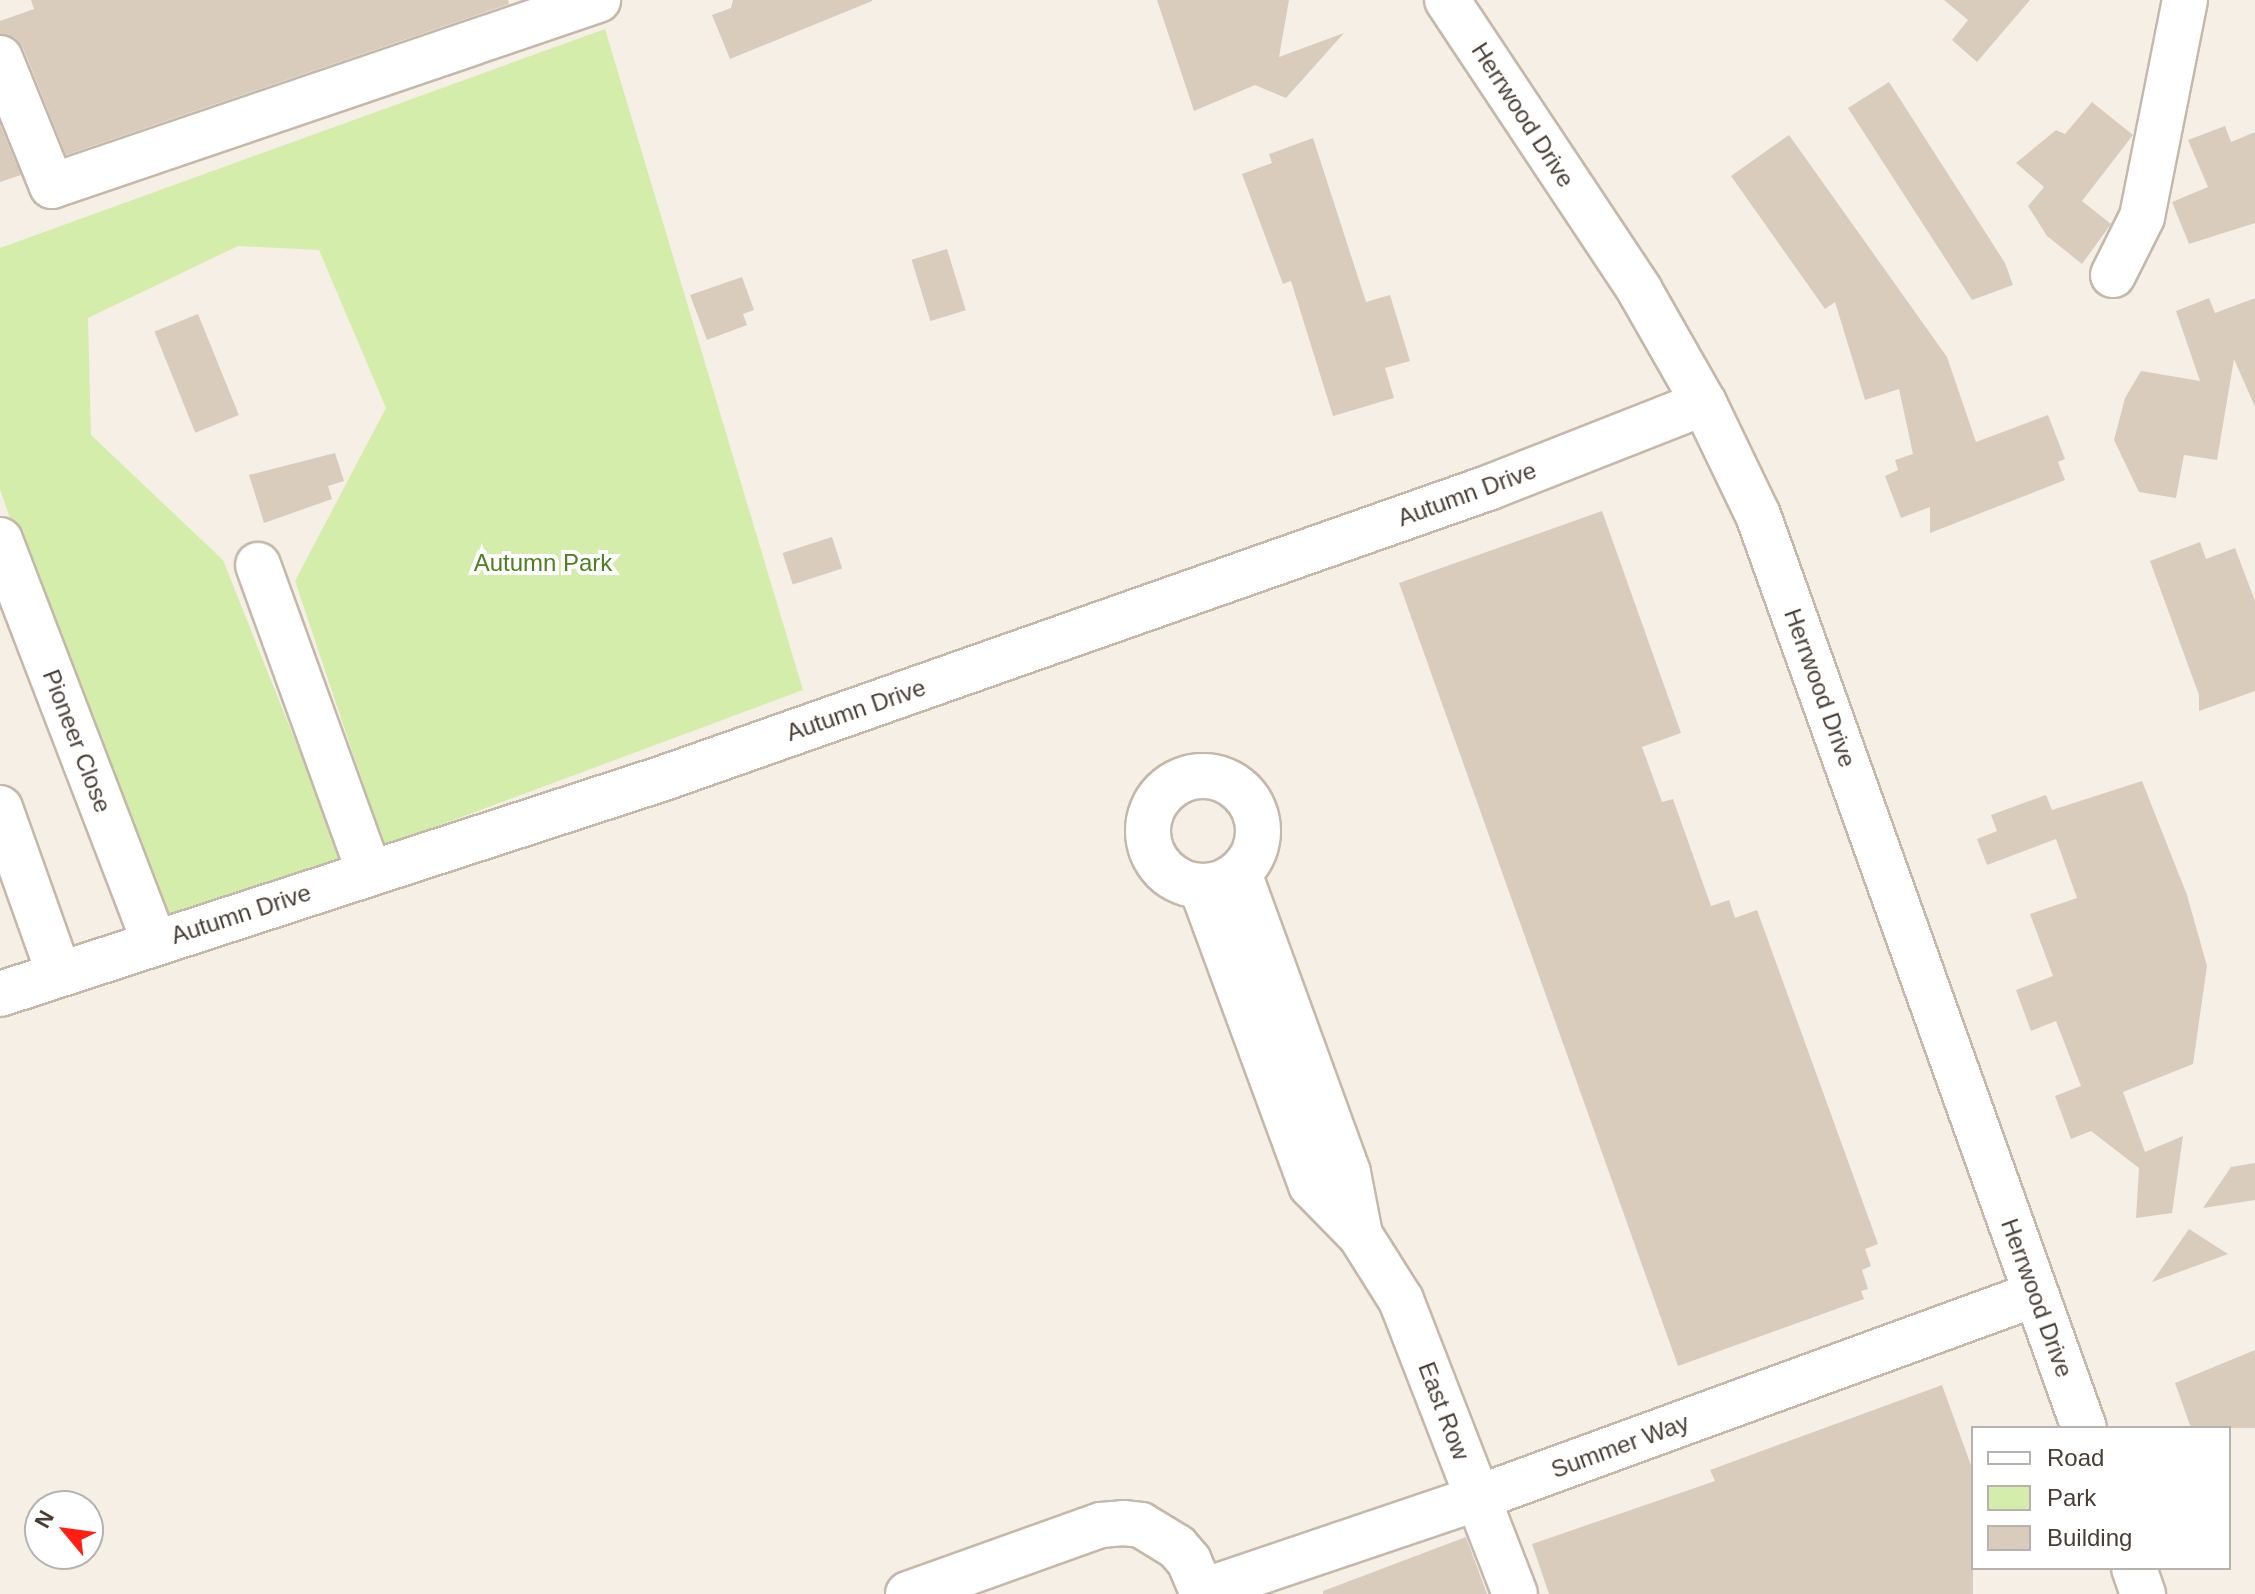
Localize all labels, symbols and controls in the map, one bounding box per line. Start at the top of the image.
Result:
street label: Herrwood Drive [1466,37,1580,193]
street label: Autumn Drive [1394,456,1540,532]
park label: Autumn Park [474,549,612,577]
street label: Herrwood Drive [1778,605,1862,771]
street label: Pioneer Close [37,665,117,817]
street label: Autumn Drive [783,673,929,747]
street label: Autumn Drive [167,878,315,950]
street label: Herrwood Drive [1995,1215,2079,1381]
street label: East Row [1412,1358,1476,1464]
street label: Summer Way [1547,1408,1693,1484]
legend [1971,1426,2231,1570]
text: Road [2047,1444,2104,1471]
text: Park [2047,1484,2096,1511]
north arrow [24,1490,104,1570]
text: N [30,1506,59,1532]
text: Building [2047,1524,2132,1551]

